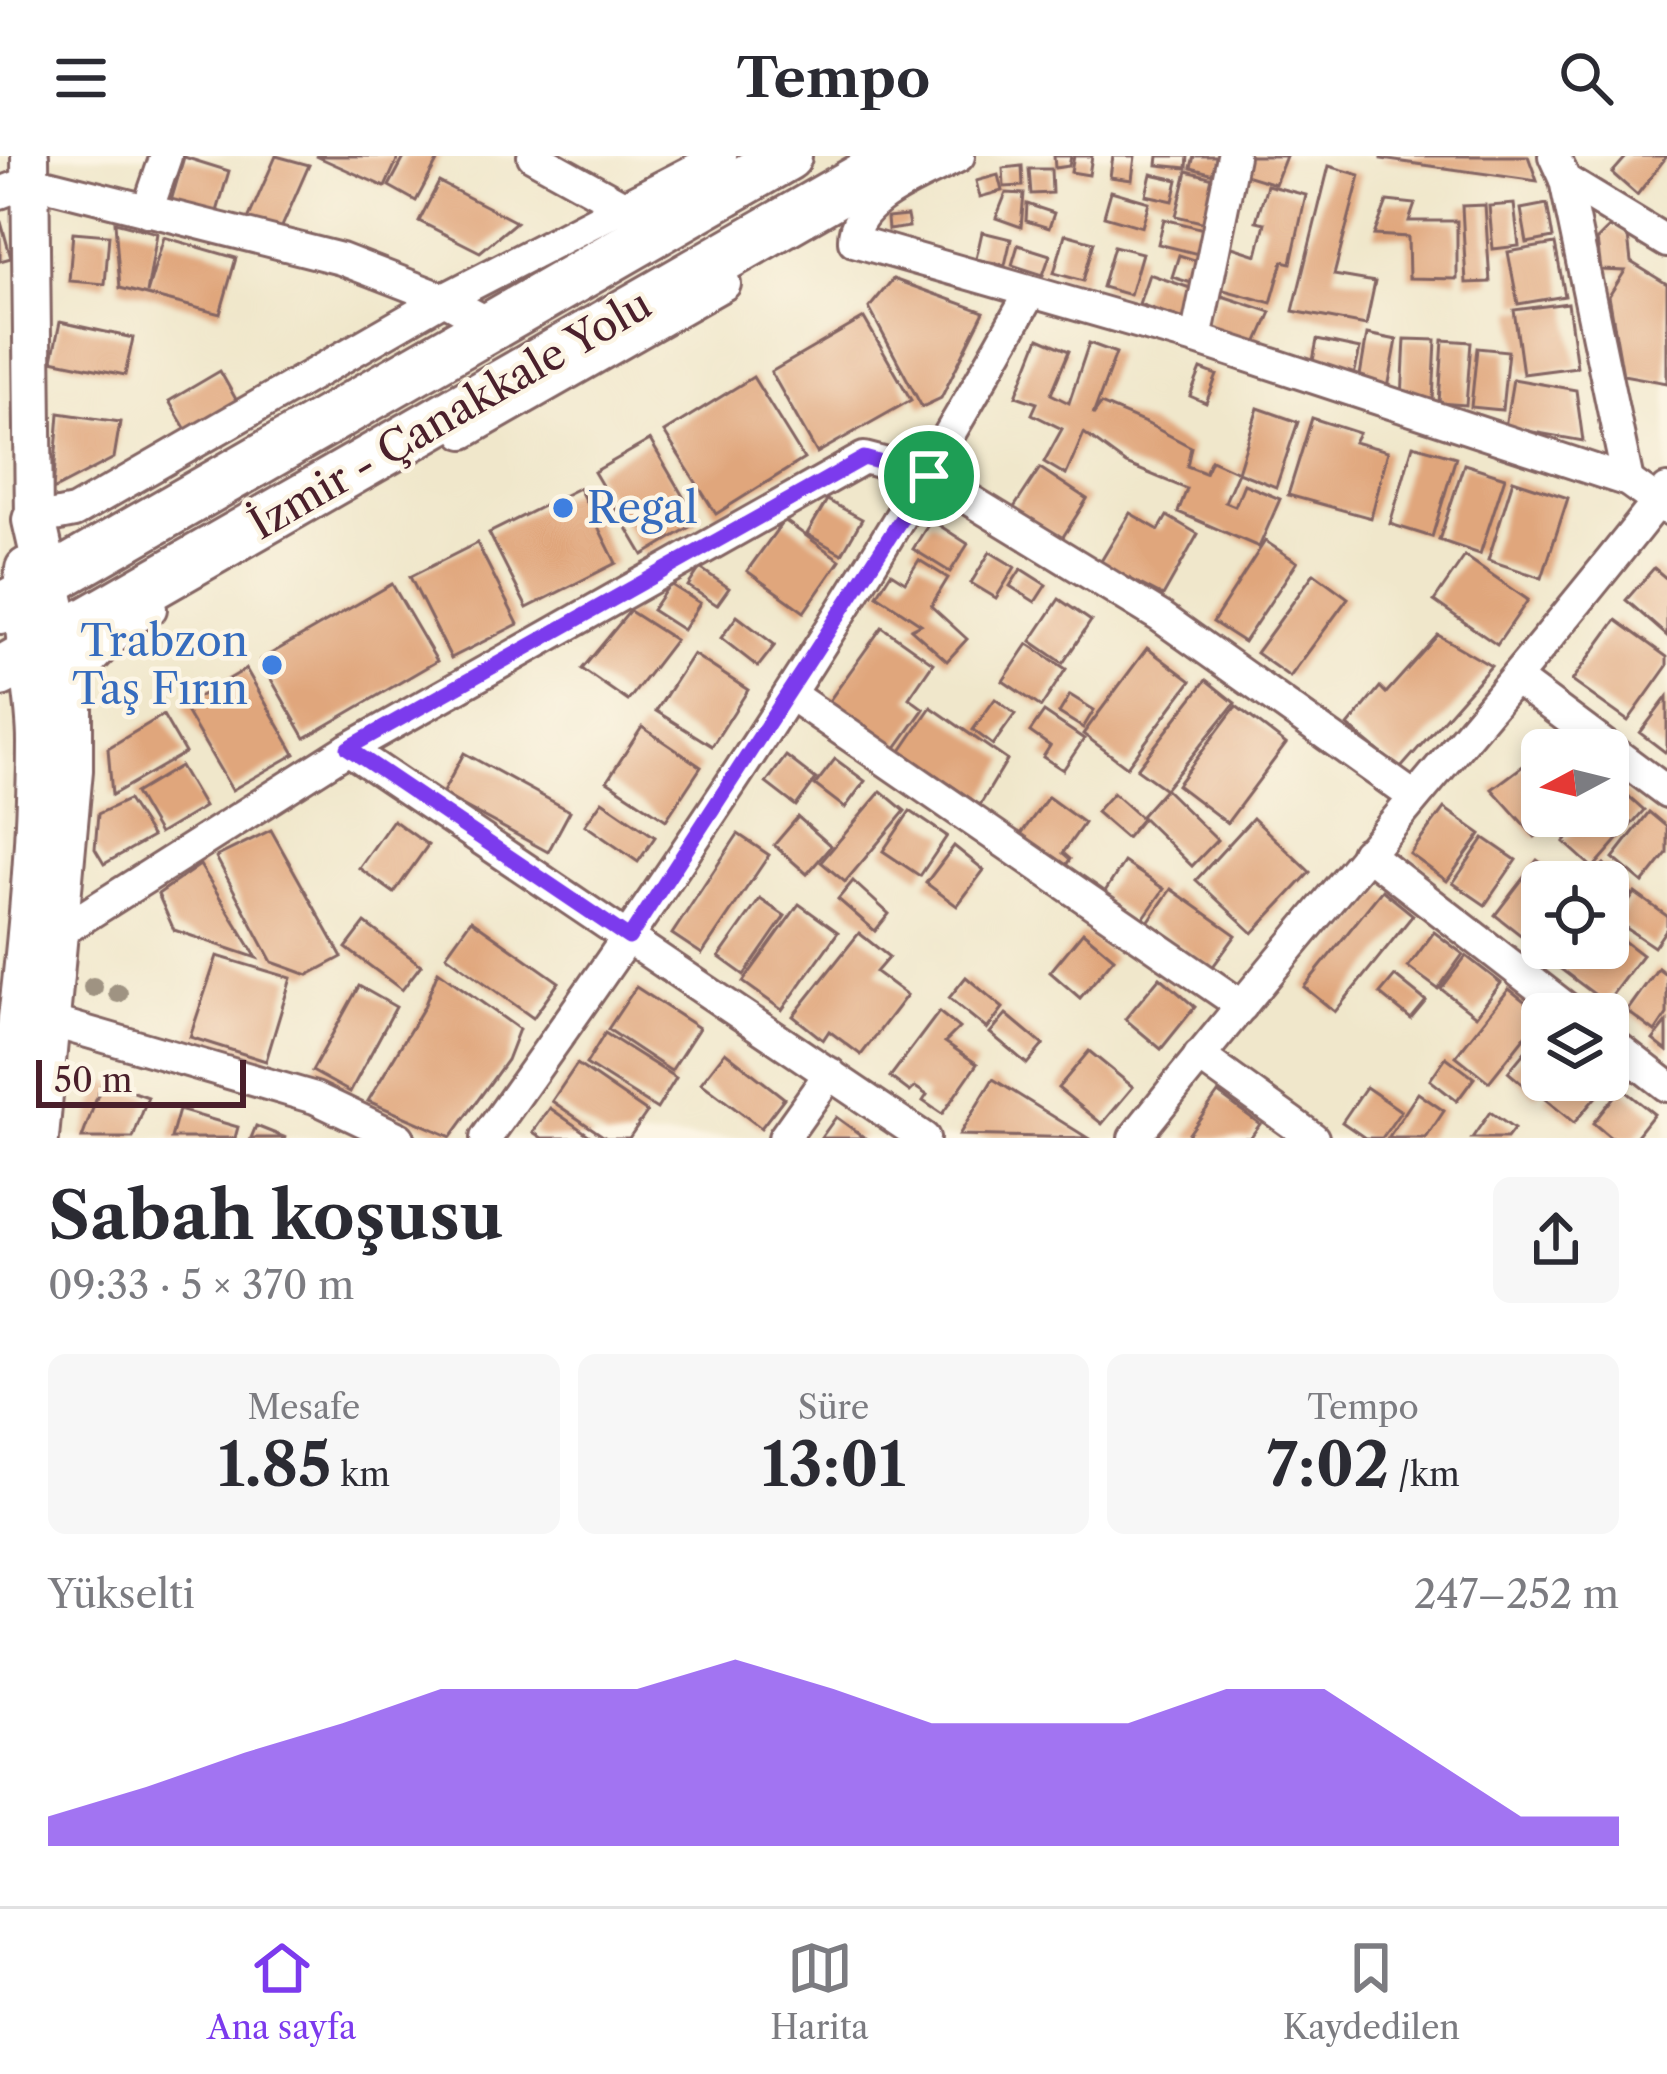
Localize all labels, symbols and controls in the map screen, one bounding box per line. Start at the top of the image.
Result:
icon: menu [48,45,114,111]
text: Tempo [737,45,930,111]
icon: search [1553,45,1619,111]
street label: İzmir - Çanakkale Yolu [240,278,660,550]
pin [878,425,980,527]
icon: arrive [896,443,962,509]
place label: Regal [587,482,698,534]
marker: Regal [550,495,576,521]
place label: Trabzon Taş Fırın [72,615,248,715]
marker: Trabzon Taş Fırın [259,652,285,678]
north arrow [1521,729,1629,837]
map controls [1521,729,1629,1101]
button: locate [1521,861,1629,969]
button: layers [1521,993,1629,1101]
scale bar [36,1054,246,1107]
text: 50 m [54,1060,132,1101]
text: Sabah koşusu [48,1175,504,1256]
button: share [1493,1177,1619,1303]
text: 09:33 · 5 × 370 m [48,1261,354,1309]
text: Mesafe [247,1387,360,1428]
text: Süre [798,1387,869,1428]
text: Tempo [1307,1387,1419,1428]
text: 1.85 [218,1428,331,1502]
text: 13:01 [762,1428,905,1502]
text: 7:02 [1267,1428,1389,1502]
text: km [331,1454,390,1495]
text: /km [1389,1454,1460,1495]
text: Yükselti [48,1570,195,1618]
text: 247–252 m [1414,1570,1619,1618]
tab: Ana sayfa [207,1935,356,2048]
tab: Harita [770,1935,869,2048]
tab: Kaydedilen [1283,1935,1460,2048]

